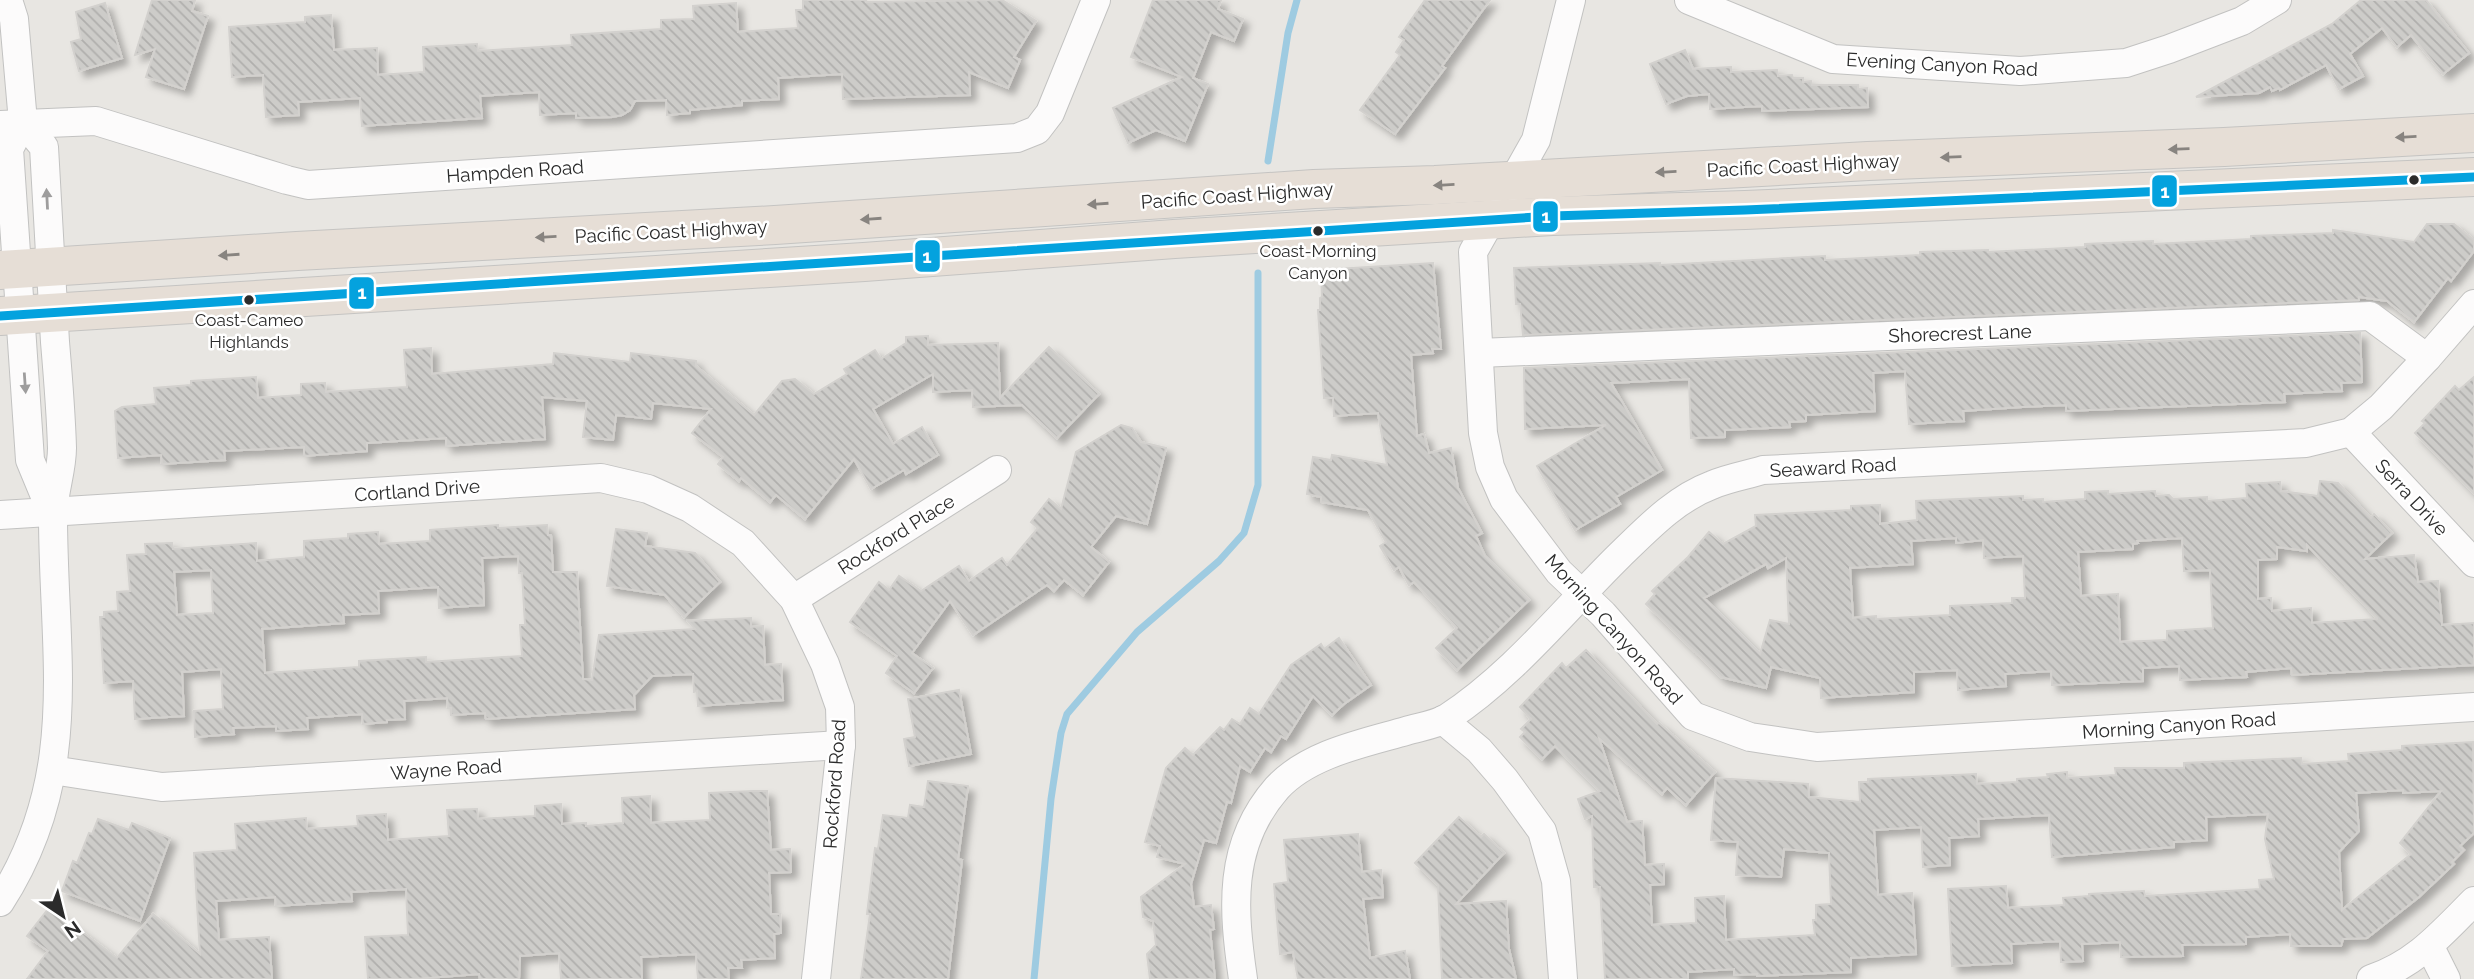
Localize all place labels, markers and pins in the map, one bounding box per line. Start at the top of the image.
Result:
unlabelled marker [2407,173,2421,187]
marker: Coast-Morning Canyon [1311,224,1325,238]
place label: Coast-Morning Canyon [1260,241,1376,283]
marker: Coast-Cameo Highlands [242,293,256,307]
place label: Coast-Cameo Highlands [195,310,303,352]

